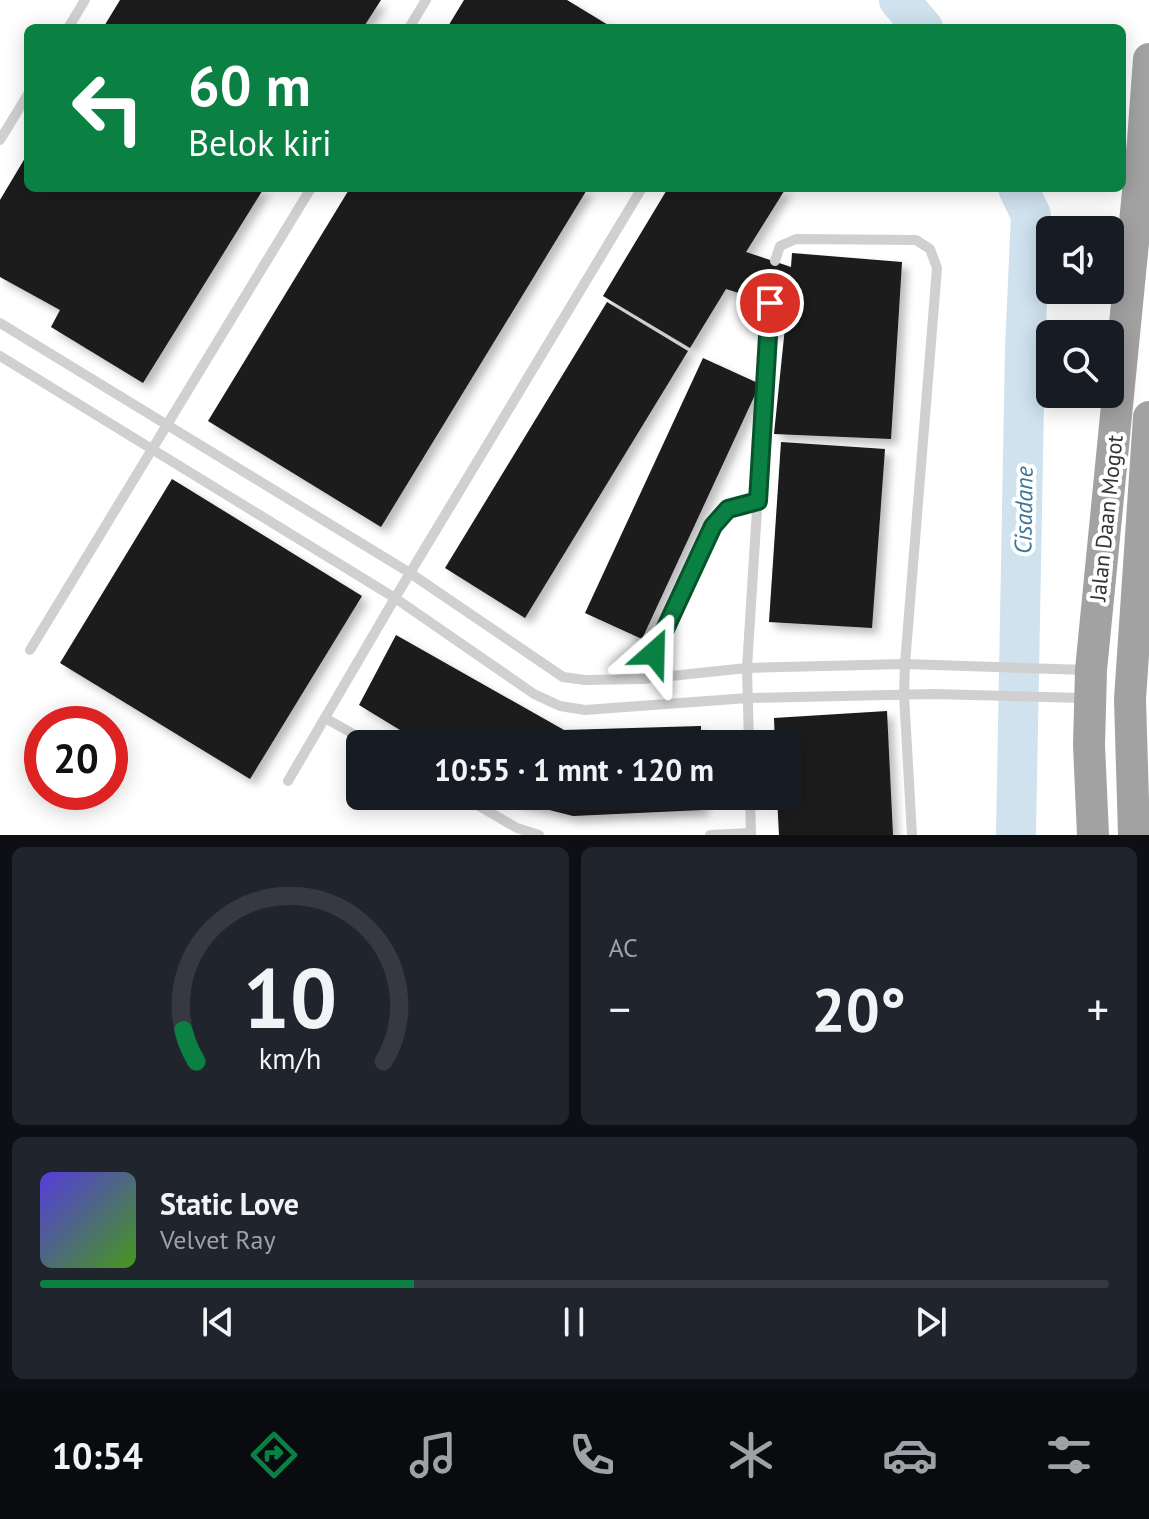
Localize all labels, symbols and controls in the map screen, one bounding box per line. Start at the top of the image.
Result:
text: 60 m [188,49,311,121]
icon: left [56,56,160,160]
text: Belok kiri [188,119,332,166]
map controls [1036,216,1124,408]
button: sound [1036,216,1124,304]
pin [736,269,804,337]
icon: arrive [748,281,792,325]
button: search [1036,320,1124,408]
street label: Jalan Daan Mogot [1083,433,1129,603]
water label: Cisadane [1007,466,1040,554]
position arrow [612,611,696,695]
speed limit sign: 20 [24,706,128,810]
text: 10:55 · 1 mnt · 120 m [434,750,714,789]
text: AC [609,931,638,964]
text: 10 [243,943,337,1051]
text: 20° [812,970,906,1048]
text: − [609,980,631,1037]
text: + [1087,980,1109,1037]
text: km/h [259,1040,322,1077]
text: Static Love [160,1184,299,1223]
text: Velvet Ray [160,1223,276,1256]
icon: previous [196,1300,240,1344]
icon: pause [552,1300,596,1344]
icon: next [909,1300,953,1344]
icon: directions [246,1427,302,1483]
icon: music [405,1427,461,1483]
icon: phone [564,1427,620,1483]
icon: climate [723,1427,779,1483]
icon: car [882,1427,938,1483]
icon: filters [1041,1427,1097,1483]
text: 10:54 [52,1432,143,1479]

